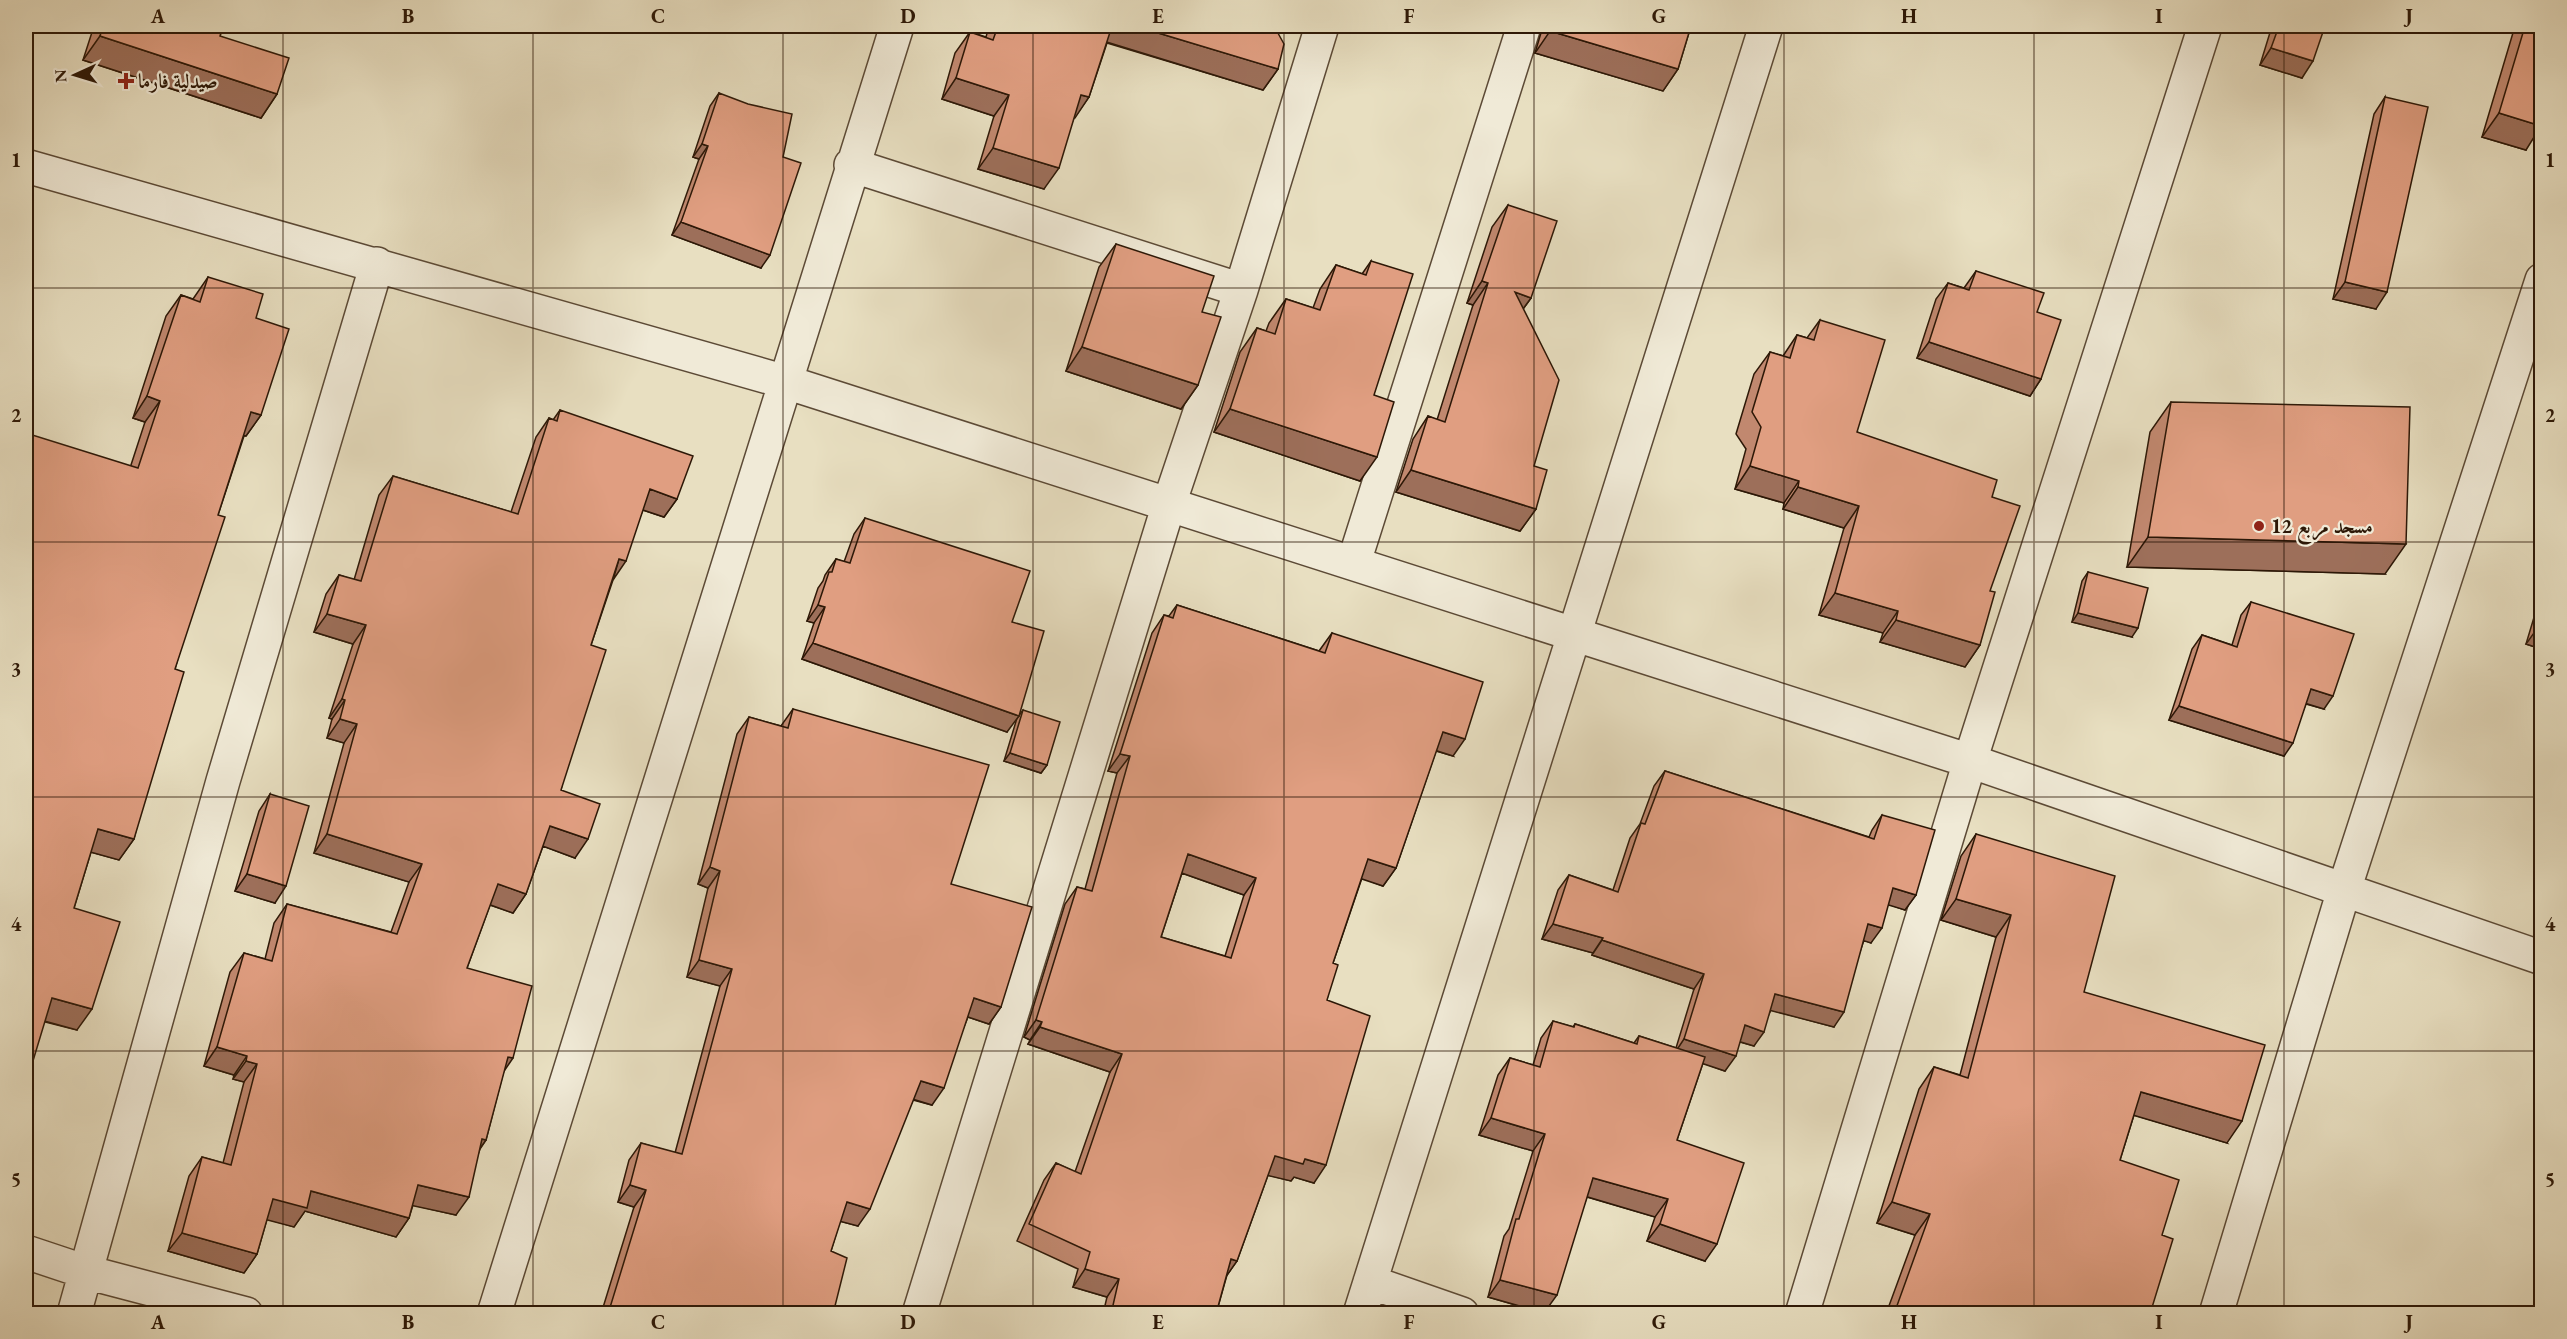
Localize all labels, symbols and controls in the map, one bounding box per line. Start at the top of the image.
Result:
text: A [150,3,166,29]
text: B [402,3,414,29]
text: C [651,3,665,29]
text: D [900,3,916,29]
text: E [1152,3,1164,29]
text: F [1404,3,1415,29]
text: G [1652,3,1666,29]
text: H [1901,3,1917,29]
text: I [2155,3,2163,29]
text: J [2403,3,2413,29]
north arrow [45,45,105,105]
place label: صيدلية فارما [138,68,218,94]
text: N [50,69,71,83]
marker: صيدلية فارما [119,74,133,88]
text: 1 [11,147,21,173]
text: 1 [2545,147,2555,173]
text: 2 [11,402,22,428]
text: 2 [2545,402,2556,428]
place label: مسجد مربع 12 [2271,513,2373,545]
marker: مسجد مربع 12 [2252,519,2266,533]
text: 3 [11,656,21,682]
text: 3 [2545,656,2555,682]
text: 4 [11,911,22,937]
text: 4 [2545,911,2556,937]
text: 5 [11,1166,21,1192]
text: 5 [2545,1166,2555,1192]
text: A [150,1309,166,1335]
text: B [402,1309,414,1335]
text: C [651,1309,665,1335]
text: D [900,1309,916,1335]
text: E [1152,1309,1164,1335]
text: F [1404,1309,1415,1335]
text: G [1652,1309,1666,1335]
text: H [1901,1309,1917,1335]
text: I [2155,1309,2163,1335]
text: J [2403,1309,2413,1335]

